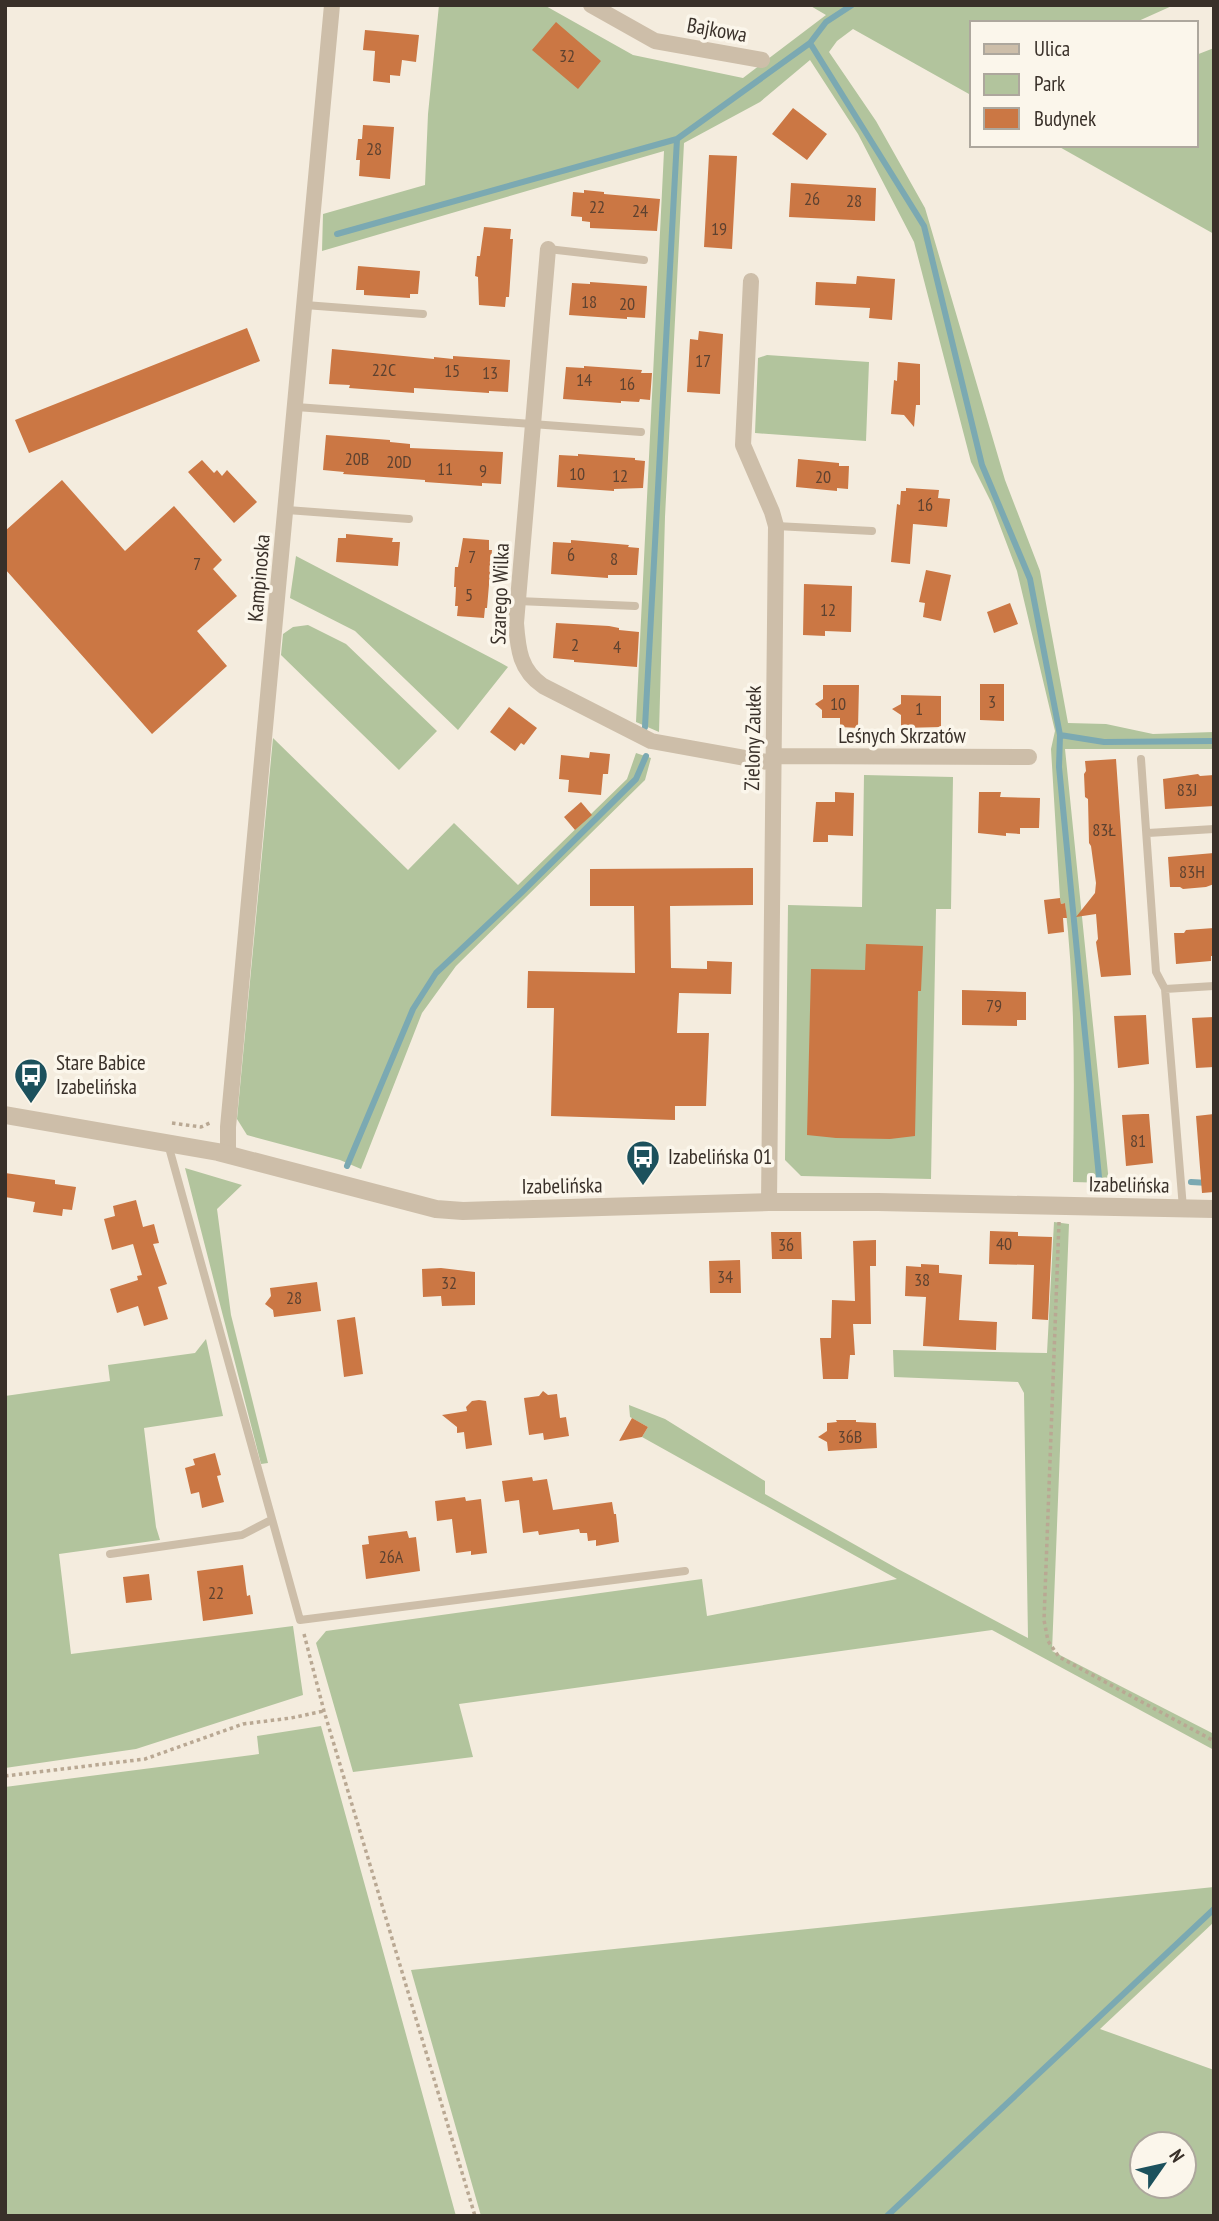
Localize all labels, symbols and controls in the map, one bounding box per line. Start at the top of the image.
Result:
street label: Bajkowa [685,11,749,48]
legend [970,21,1198,147]
text: Ulica [1034,35,1070,62]
house number: 32 [559,44,575,67]
text: Park [1034,70,1065,97]
text: Budynek [1034,105,1096,132]
house number: 28 [366,137,382,160]
house number: 26 [804,187,820,210]
house number: 28 [846,189,862,212]
house number: 22 [589,195,605,218]
house number: 24 [632,199,648,222]
house number: 19 [711,217,727,240]
house number: 18 [581,290,597,313]
house number: 20 [619,292,635,315]
house number: 17 [695,349,711,372]
house number: 22C [372,358,396,381]
house number: 15 [444,359,460,382]
house number: 13 [482,361,498,384]
house number: 14 [576,368,592,391]
house number: 16 [619,372,635,395]
house number: 20B [345,447,369,470]
house number: 20D [386,450,412,473]
house number: 11 [437,457,453,480]
house number: 9 [479,459,487,482]
house number: 10 [569,462,585,485]
house number: 12 [612,464,628,487]
house number: 20 [815,465,831,488]
house number: 16 [917,493,933,516]
street label: Kampinoska [241,533,276,623]
street label: Szarego Wilka [484,543,515,645]
house number: 6 [567,543,575,566]
house number: 7 [468,545,476,568]
house number: 8 [610,547,618,570]
house number: 7 [193,552,201,575]
house number: 5 [465,583,473,606]
house number: 12 [820,598,836,621]
house number: 2 [571,633,579,656]
house number: 4 [613,635,621,658]
street label: Zielony Zaułek [738,685,767,791]
house number: 3 [988,690,996,713]
house number: 10 [830,692,846,715]
house number: 1 [915,697,923,720]
street label: Leśnych Skrzatów [838,722,966,749]
house number: 83J [1177,778,1197,801]
house number: 83Ł [1092,818,1116,841]
house number: 83H [1179,860,1205,883]
house number: 79 [986,994,1002,1017]
place label: Stare Babice Izabelińska [56,1049,146,1100]
bus stop icon: Stare Babice Izabelińska [12,1056,50,1105]
house number: 81 [1130,1129,1146,1152]
bus stop icon: Izabelińska 01 [624,1138,662,1187]
place label: Izabelińska 01 [668,1143,772,1170]
street label: Izabelińska [1088,1170,1170,1199]
street label: Izabelińska [521,1171,603,1200]
house number: 40 [996,1232,1012,1255]
house number: 36 [778,1233,794,1256]
house number: 34 [717,1265,733,1288]
house number: 38 [914,1268,930,1291]
house number: 32 [441,1271,457,1294]
house number: 28 [286,1286,302,1309]
house number: 36B [838,1425,862,1448]
house number: 26A [379,1545,404,1568]
house number: 22 [208,1581,224,1604]
north arrow [1128,2130,1198,2200]
text: N [1164,2145,1190,2166]

